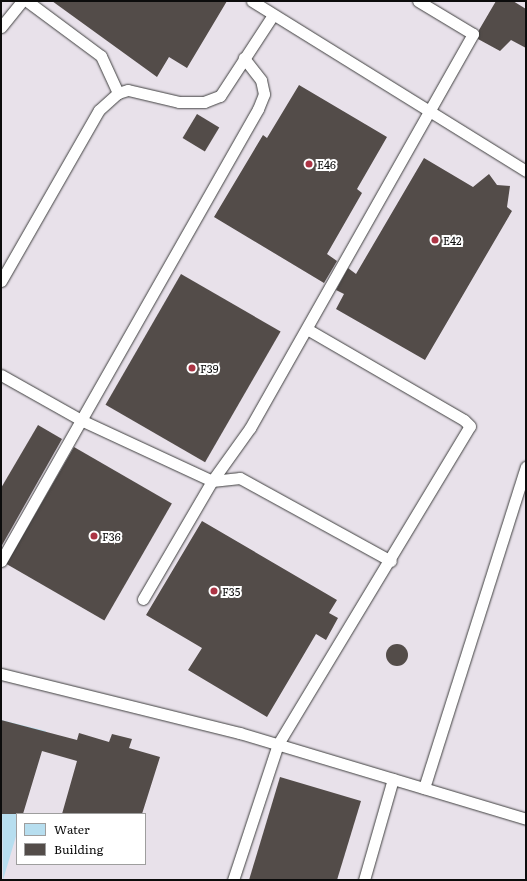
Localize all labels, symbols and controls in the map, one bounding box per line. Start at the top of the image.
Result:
place label: E46 [317,157,336,171]
marker: E46 [304,159,314,169]
place label: E42 [443,233,462,247]
marker: E42 [430,235,440,245]
place label: F39 [200,361,218,375]
marker: F39 [187,363,197,373]
place label: F36 [102,529,121,543]
marker: F36 [89,531,99,541]
place label: F35 [222,584,240,598]
marker: F35 [209,586,219,596]
legend [16,813,146,865]
text: Water [54,820,90,838]
text: Building [54,840,103,858]

